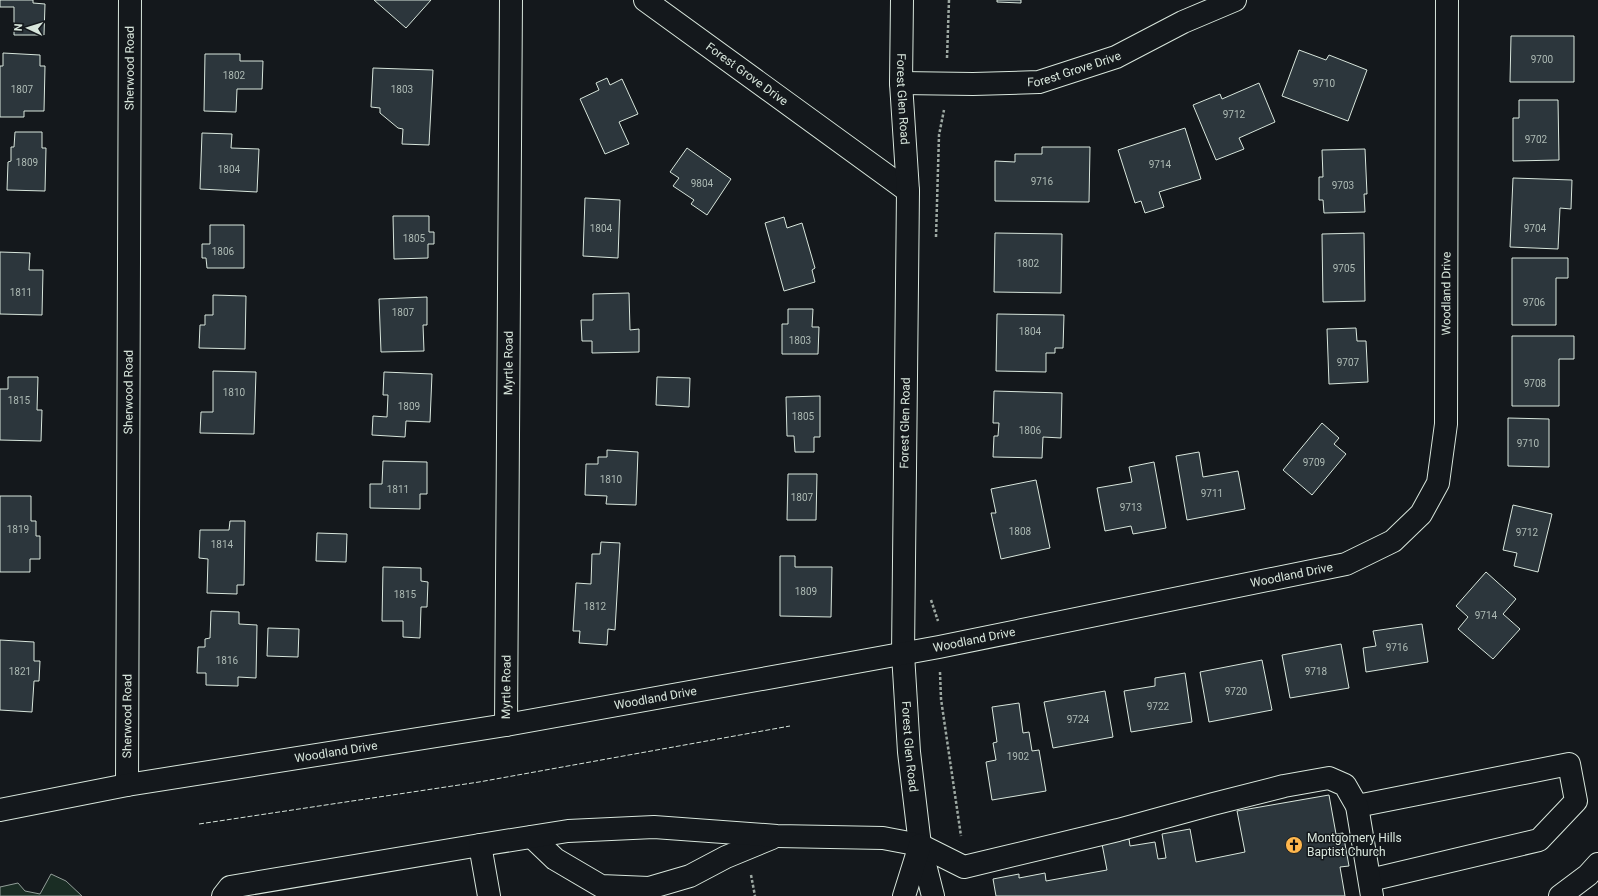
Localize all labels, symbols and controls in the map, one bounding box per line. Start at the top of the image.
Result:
north arrow [8,8,48,48]
text: N [12,23,25,32]
street label: Sherwood Road [123,26,137,110]
street label: Forest Grove Drive [703,40,791,108]
street label: Forest Grove Drive [1027,49,1124,89]
street label: Forest Glen Road [894,53,912,145]
house number: 9700 [1531,54,1554,65]
house number: 1802 [223,70,246,81]
house number: 9710 [1313,78,1336,89]
house number: 1807 [11,84,34,95]
house number: 1803 [391,84,413,95]
house number: 9712 [1223,109,1246,120]
house number: 9702 [1525,134,1548,145]
house number: 1809 [16,157,38,168]
house number: 9714 [1149,159,1172,170]
house number: 1804 [218,164,241,175]
house number: 9716 [1031,176,1054,187]
house number: 9804 [691,178,714,189]
house number: 9703 [1332,180,1354,191]
house number: 1804 [590,223,613,234]
house number: 9704 [1524,223,1547,234]
house number: 1805 [403,233,426,244]
house number: 1806 [212,246,235,257]
street label: Woodland Drive [1439,252,1453,336]
house number: 1802 [1017,258,1040,269]
house number: 9705 [1333,263,1356,274]
house number: 1811 [10,287,32,298]
house number: 9706 [1523,297,1546,308]
house number: 1807 [392,307,415,318]
house number: 1804 [1019,326,1042,337]
street label: Myrtle Road [501,331,516,395]
house number: 1803 [789,335,811,346]
street label: Sherwood Road [121,350,136,434]
house number: 9707 [1337,357,1360,368]
street label: Forest Glen Road [897,377,913,469]
house number: 9708 [1524,378,1547,389]
house number: 1810 [223,387,246,398]
house number: 1815 [8,395,31,406]
house number: 1809 [398,401,420,412]
house number: 1805 [792,411,815,422]
house number: 1806 [1019,425,1042,436]
house number: 9710 [1517,438,1540,449]
house number: 9709 [1303,457,1325,468]
house number: 1810 [600,474,623,485]
house number: 1811 [387,484,409,495]
house number: 9711 [1201,488,1223,499]
house number: 1807 [791,492,814,503]
house number: 9713 [1120,502,1142,513]
house number: 1819 [7,524,29,535]
house number: 1808 [1009,526,1032,537]
house number: 9712 [1516,527,1539,538]
house number: 1814 [211,539,234,550]
street label: Woodland Drive [1249,560,1334,590]
house number: 1809 [795,586,817,597]
house number: 1815 [394,589,417,600]
house number: 1812 [584,601,607,612]
house number: 9714 [1475,610,1498,621]
street label: Woodland Drive [932,625,1017,655]
house number: 9716 [1386,642,1409,653]
house number: 1816 [216,655,239,666]
street label: Myrtle Road [499,655,513,719]
house number: 1821 [9,666,31,677]
house number: 9718 [1305,666,1328,677]
street label: Sherwood Road [120,674,134,758]
street label: Woodland Drive [613,684,698,712]
house number: 9720 [1225,686,1248,697]
street label: Forest Glen Road [899,700,921,793]
house number: 9722 [1147,701,1170,712]
house number: 9724 [1067,714,1090,725]
street label: Woodland Drive [293,738,378,765]
house number: 1902 [1007,751,1030,762]
place label: Montgomery Hills Baptist Church [1307,831,1402,859]
church icon: Montgomery Hills Baptist Church [1284,835,1304,855]

